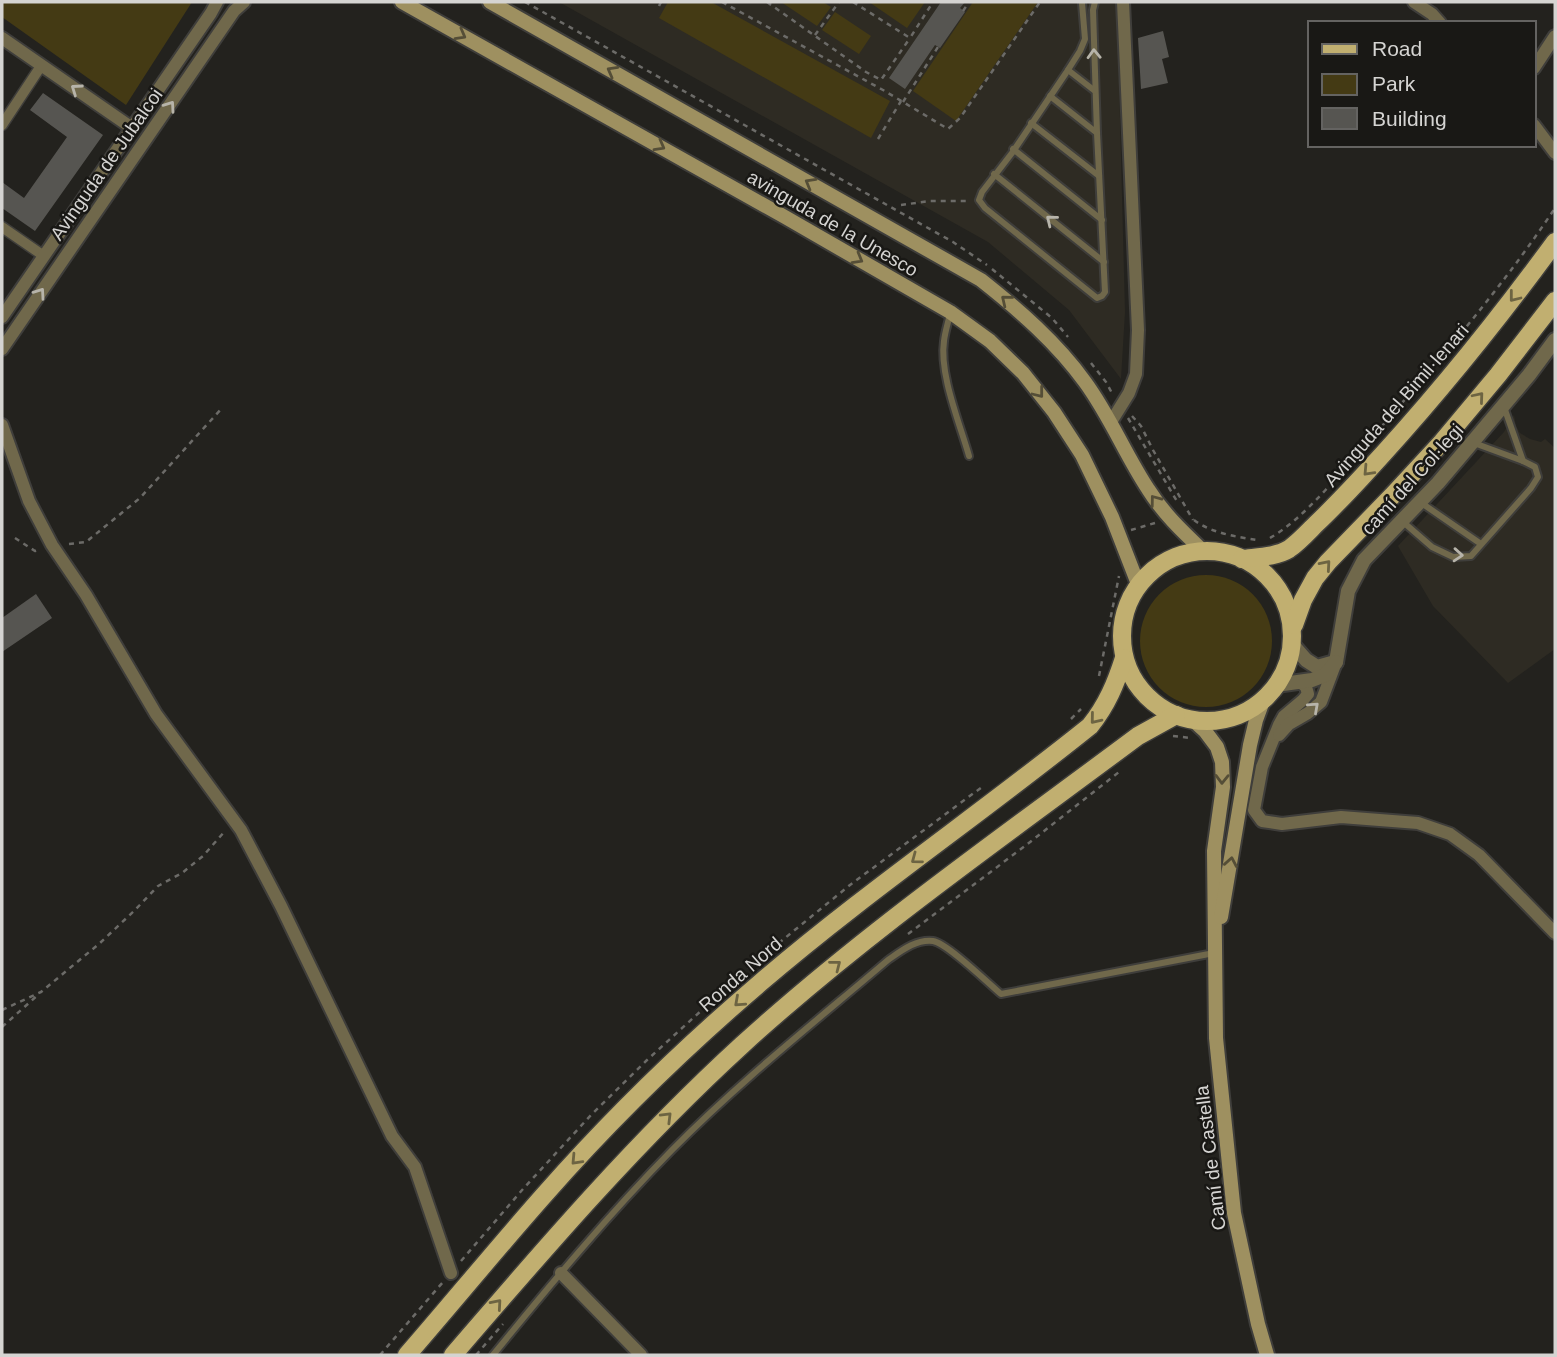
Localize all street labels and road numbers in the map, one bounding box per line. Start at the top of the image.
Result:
street label: Avinguda de Jubalcoi [46,84,167,244]
street label: avinguda de la Unesco [744,166,922,281]
street label: Avinguda del Bimil·lenari [1320,320,1473,491]
street label: camí del Col·legi [1357,420,1468,539]
street label: Ronda Nord [695,933,786,1016]
street label: Camí de Castella [1191,1084,1230,1232]

